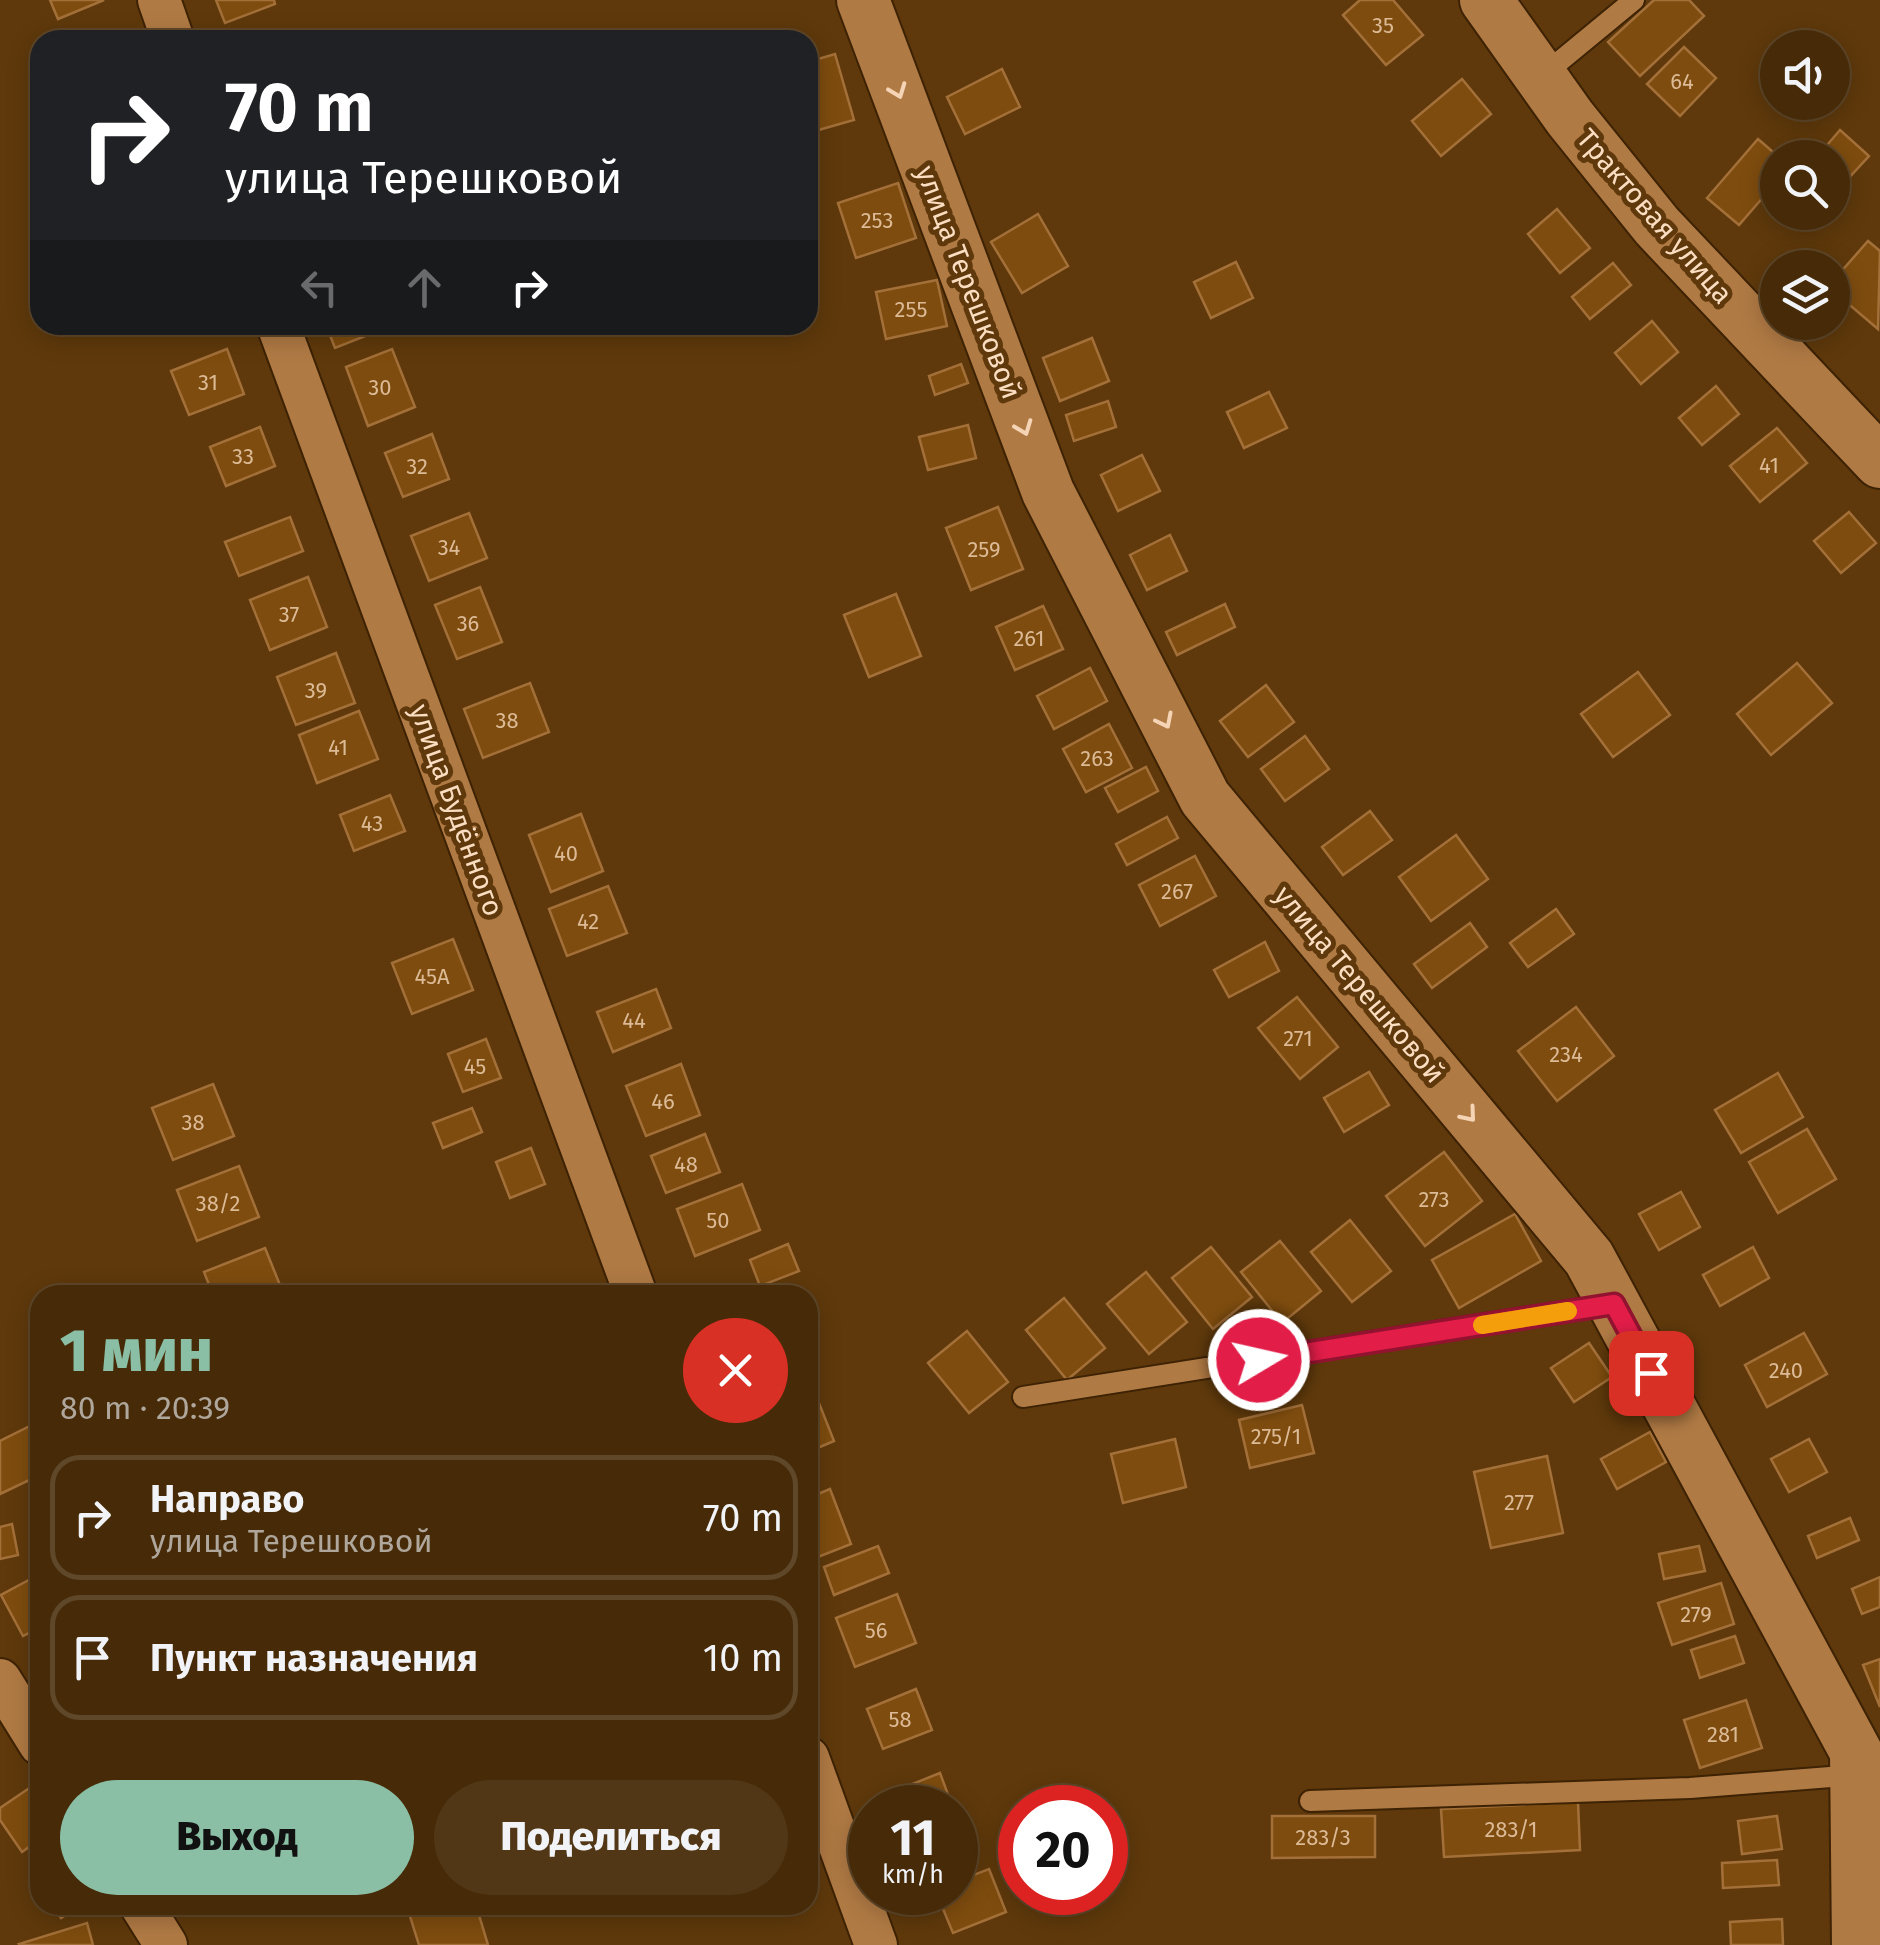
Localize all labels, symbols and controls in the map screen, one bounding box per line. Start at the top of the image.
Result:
house number: 35 [1372,12,1394,39]
map controls [1760,30,1850,340]
button: sound [1760,30,1850,120]
text: 70 m [225,66,374,150]
house number: 64 [1670,68,1694,95]
icon: right [60,70,190,200]
one-way arrow [886,82,906,99]
street label: Трактовая улица [1570,122,1739,310]
button: search [1760,140,1850,230]
text: улица Терешковой [225,151,622,205]
street label: улица Терешковой [909,161,1028,404]
house number: 253 [861,207,893,234]
button: layers [1760,250,1850,340]
icon: left [292,260,347,315]
icon: ahead [397,260,452,315]
icon: right [502,260,557,315]
house number: 255 [895,296,927,323]
house number: 31 [198,369,218,396]
house number: 30 [368,374,392,401]
one-way arrow [1013,419,1033,436]
house number: 33 [232,443,254,470]
house number: 41 [1759,452,1779,479]
house number: 32 [406,453,428,480]
house number: 34 [438,534,461,561]
house number: 259 [967,536,1001,563]
house number: 37 [279,601,300,628]
house number: 36 [457,610,479,637]
house number: 261 [1013,625,1045,652]
house number: 39 [305,677,327,704]
street label: улица Будённого [403,700,510,921]
house number: 38 [495,707,519,734]
one-way arrow [1153,710,1172,728]
house number: 41 [328,734,348,761]
house number: 263 [1080,745,1114,772]
house number: 43 [361,810,383,837]
house number: 40 [554,840,578,867]
house number: 267 [1161,878,1193,905]
street label: улица Терешковой [1268,879,1452,1090]
house number: 42 [577,908,599,935]
house number: 45А [414,963,450,990]
house number: 44 [622,1007,646,1034]
house number: 271 [1283,1025,1313,1052]
house number: 234 [1549,1041,1583,1068]
house number: 45 [464,1053,486,1080]
house number: 46 [651,1088,675,1115]
one-way arrow [1458,1104,1476,1122]
house number: 38 [181,1109,205,1136]
house number: 48 [674,1151,698,1178]
house number: 273 [1418,1186,1450,1213]
house number: 38/2 [196,1190,240,1217]
house number: 50 [706,1207,730,1234]
position arrow [1207,1308,1311,1412]
text: 1 мин [60,1315,213,1387]
button: close [683,1318,788,1423]
pin [1609,1331,1694,1416]
icon: arrive [1624,1346,1679,1401]
house number: 240 [1769,1357,1803,1384]
text: 80 m · 20:39 [60,1389,230,1427]
house number: 275/1 [1251,1423,1301,1450]
text: Направо [150,1476,304,1522]
house number: 277 [1504,1489,1534,1516]
icon: right [65,1490,120,1545]
text: 70 m [703,1495,783,1541]
text: улица Терешковой [150,1522,433,1560]
house number: 279 [1680,1601,1712,1628]
house number: 56 [865,1617,887,1644]
icon: arrive [65,1630,120,1685]
text: Пункт назначения [150,1635,478,1681]
text: 10 m [703,1635,783,1681]
house number: 58 [888,1706,912,1733]
house number: 281 [1707,1721,1739,1748]
button: Выход [60,1780,414,1895]
button: Поделиться [434,1780,788,1895]
speed limit sign: 20 [998,1785,1128,1915]
text: 11 [890,1808,936,1868]
house number: 283/1 [1484,1816,1538,1843]
house number: 283/3 [1295,1824,1351,1851]
text: km/h [882,1860,944,1890]

